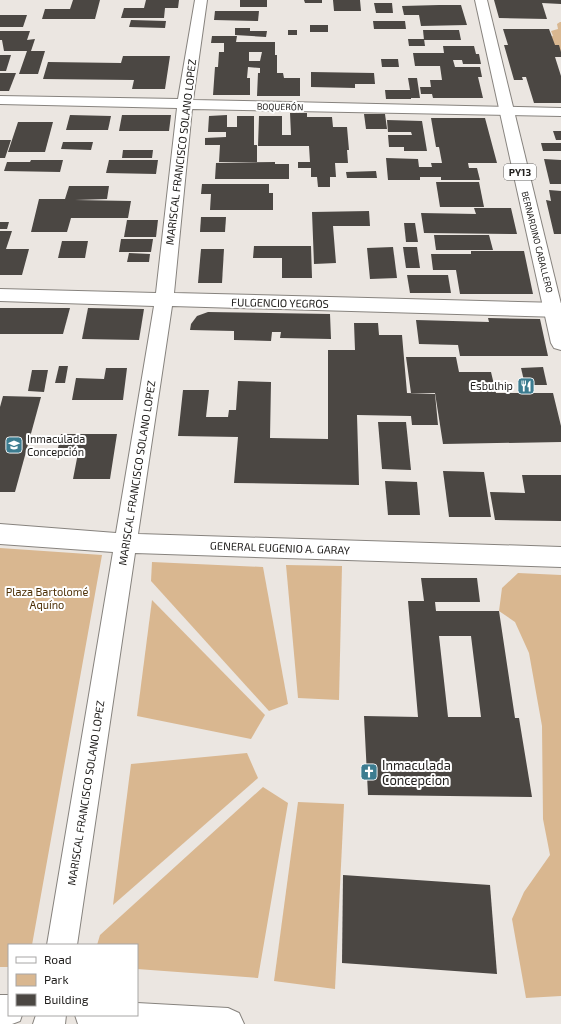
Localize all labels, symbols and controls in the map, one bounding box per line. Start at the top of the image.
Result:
street label: MARISCAL FRANCISCO SOLANO LOPEZ [163,58,198,246]
street label: BOQUERÓN [257,100,303,112]
road number: PY13 [504,164,536,180]
street label: BERNARDINO CABALLERO [520,190,555,294]
street label: FULGENCIO YEGROS [231,295,329,310]
restaurant icon: Esbulhip [516,376,536,396]
street label: MARISCAL FRANCISCO SOLANO LOPEZ [115,379,158,566]
place label: Esbulhip [470,379,513,392]
place label: Inmaculada Concepción [27,432,85,458]
school or university icon: Inmaculada Concepción [4,435,24,455]
street label: GENERAL EUGENIO A. GARAY [210,539,351,556]
park label: Plaza Bartolomé Aquíno [6,585,88,611]
street label: MARISCAL FRANCISCO SOLANO LOPEZ [64,699,107,886]
place label: Inmaculada Concepcion [382,757,451,788]
church icon: Inmaculada Concepcion [359,762,379,782]
legend [8,944,138,1016]
text: Road [44,952,72,966]
text: Park [44,972,69,986]
text: Building [44,992,89,1006]

